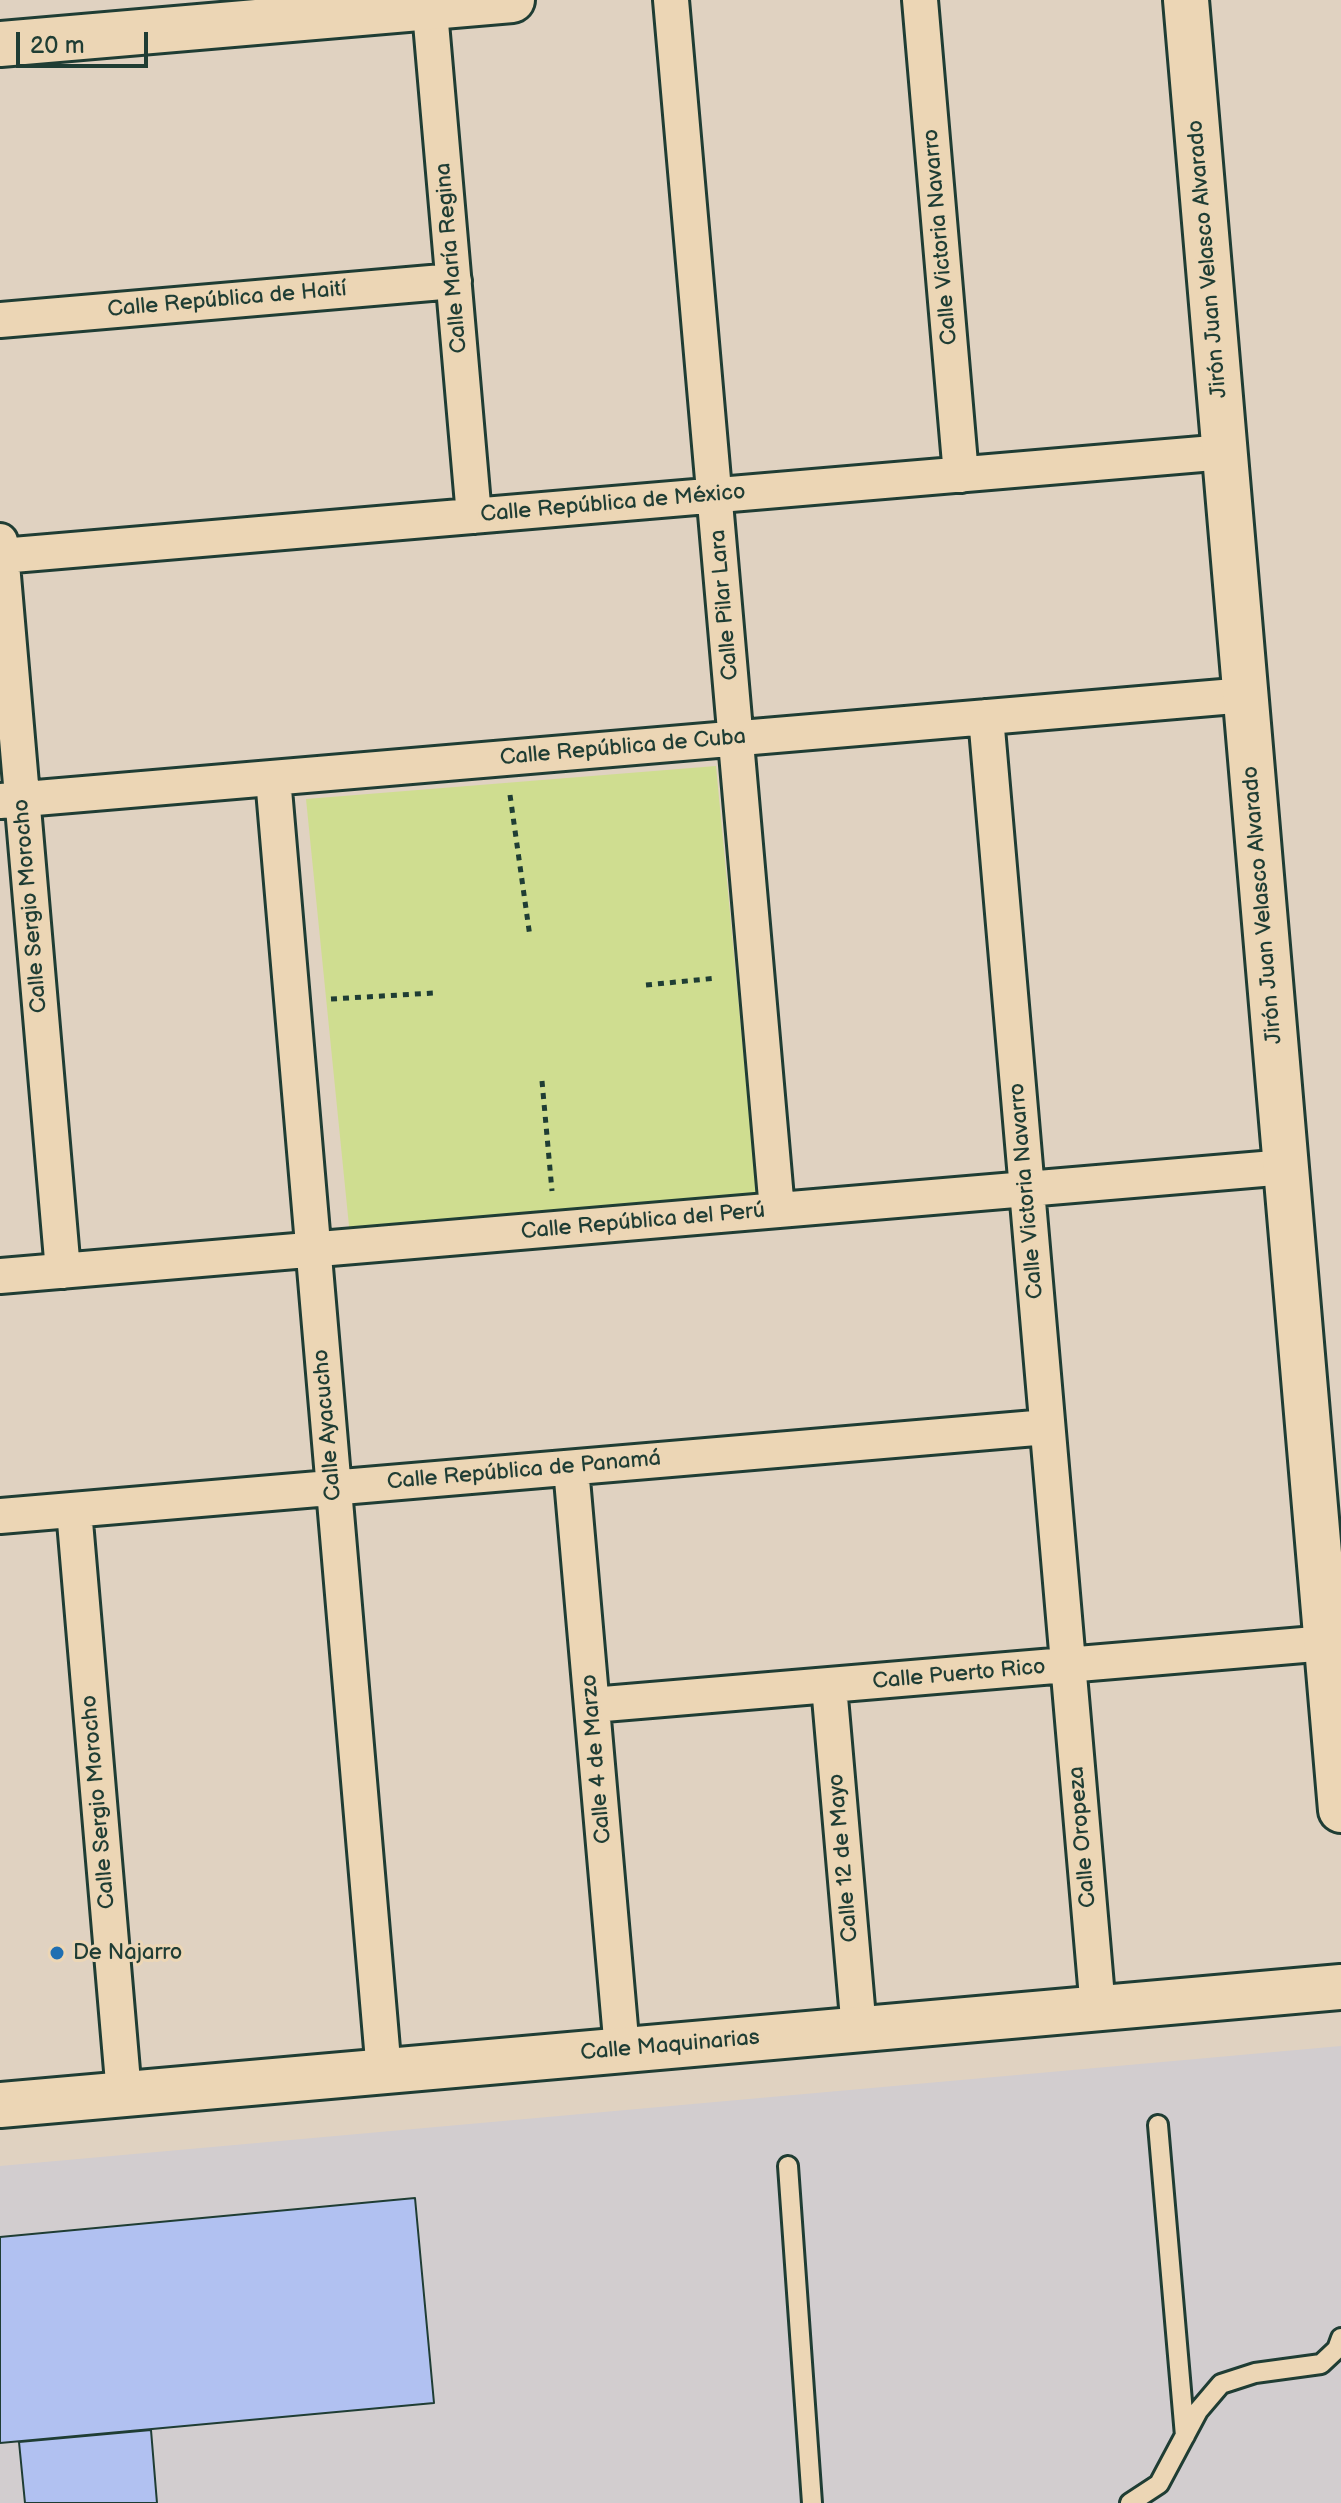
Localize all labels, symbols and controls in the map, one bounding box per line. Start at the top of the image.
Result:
scale bar [20,16,152,66]
text: 20 m [30,31,85,60]
street label: Jirón Juan Velasco Alvarado [1183,119,1233,399]
street label: Calle Victoria Navarro [918,128,964,346]
street label: Calle María Regina [431,162,473,354]
street label: Calle República de Haití [106,276,348,324]
street label: Calle República de México [479,479,747,529]
street label: Calle Pilar Lara [705,529,745,681]
street label: Calle República de Cuba [499,724,747,772]
street label: Jirón Juan Velasco Alvarado [1238,765,1288,1045]
street label: Calle Sergio Morocho [8,798,54,1014]
street label: Calle Victoria Navarro [1004,1082,1050,1300]
street label: Calle República del Perú [520,1198,766,1246]
street label: Calle Ayacucho [308,1348,348,1502]
street label: Calle República de Panamá [386,1446,662,1496]
street label: Calle Puerto Rico [871,1654,1047,1696]
street label: Calle 4 de Marzo [576,1673,618,1845]
street label: Calle Sergio Morocho [76,1694,122,1910]
street label: Calle Oropeza [1064,1765,1102,1909]
street label: Calle 12 de Mayo [823,1773,865,1943]
place label: De Najarro [73,1940,182,1966]
marker: De Najarro [48,1944,66,1962]
street label: Calle Maquinarias [579,2025,761,2067]

